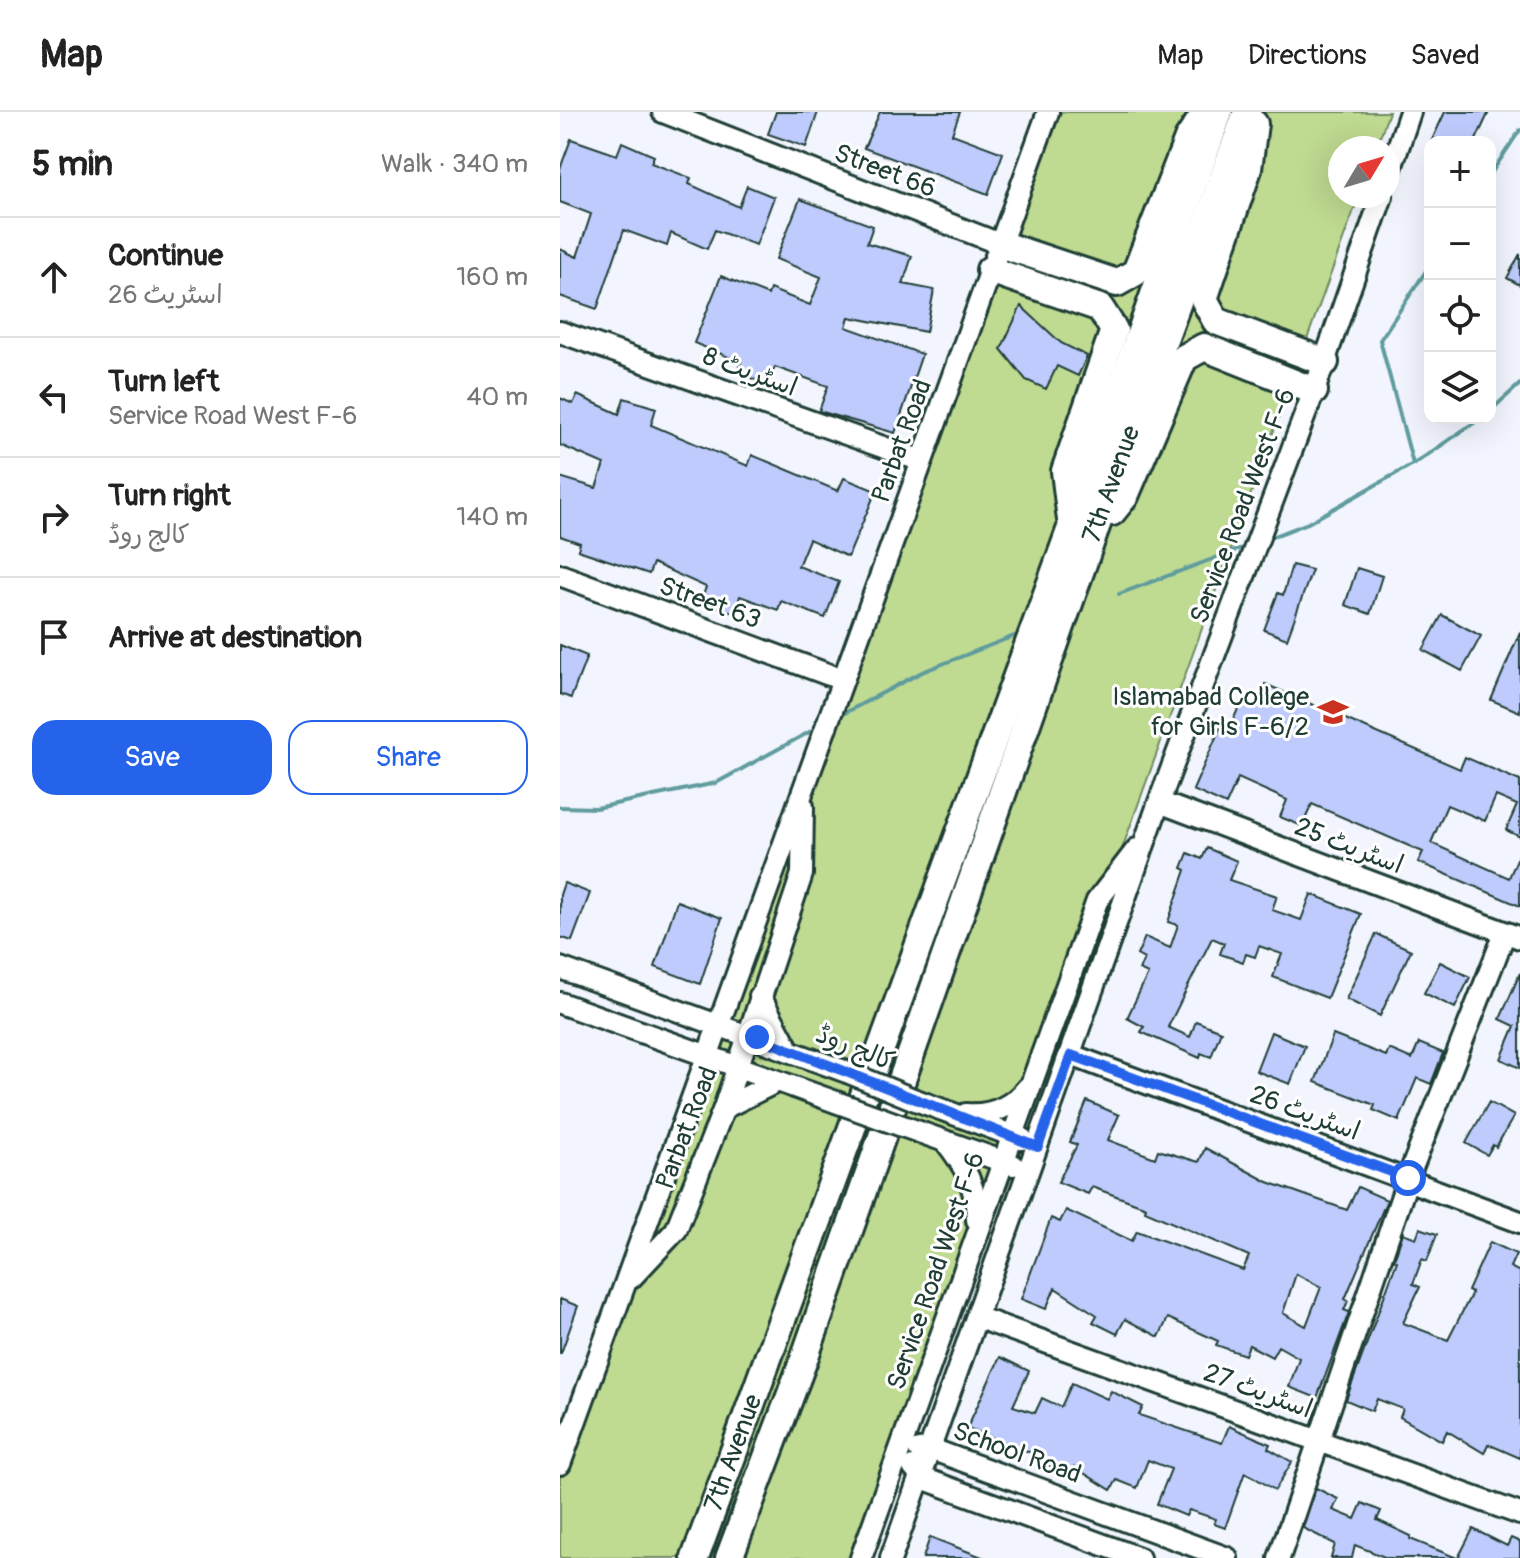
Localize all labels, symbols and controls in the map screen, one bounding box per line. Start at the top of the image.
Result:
text: Map [40,31,103,79]
text: Map [1157,38,1204,73]
text: Directions [1248,38,1367,73]
text: Saved [1411,38,1480,73]
north arrow [1328,136,1400,208]
map controls [1424,136,1496,424]
button: + [1424,136,1496,208]
street label: Street 66 [830,137,940,205]
text: 5 min [32,143,113,186]
text: Walk · 340 m [381,148,528,180]
button: − [1424,208,1496,280]
text: Continue [108,237,223,274]
icon: ahead [32,255,76,299]
text: 160 m [456,261,528,293]
text: اسٹریٹ 26 [108,279,223,311]
button: locate [1424,280,1496,352]
street label: اسٹریٹ 8 [698,340,802,404]
button: layers [1424,352,1496,424]
text: Turn left [108,363,219,400]
icon: left [32,375,76,419]
street label: Parbat Road [865,375,939,507]
text: 40 m [466,381,528,413]
street label: Service Road West F-6 [1183,384,1303,628]
text: Service Road West F-6 [108,400,357,432]
street label: 7th Avenue [1076,421,1147,547]
text: Turn right [108,477,231,514]
icon: right [32,495,76,539]
text: 140 m [456,501,528,533]
text: کالج روڈ [108,519,190,551]
street label: Street 63 [655,570,765,636]
icon: arrive [32,615,76,659]
text: Arrive at destination [108,619,362,656]
place label: Islamabad College for Girls F-6/2 [1112,681,1309,743]
school or university icon: Islamabad College for Girls F-6/2 [1316,695,1350,729]
button: Save [32,720,272,795]
button: Share [288,720,528,795]
street label: اسٹریٹ 25 [1290,811,1408,881]
street label: کالج روڈ [811,1018,899,1079]
route end [739,1019,775,1055]
street label: Parbat Road [649,1062,725,1194]
street label: اسٹریٹ 26 [1246,1078,1364,1148]
street label: Service Road West F-6 [880,1148,992,1394]
route start [1390,1160,1426,1196]
street label: اسٹریٹ 27 [1199,1357,1317,1425]
street label: 7th Avenue [697,1390,769,1516]
street label: School Road [948,1415,1086,1491]

